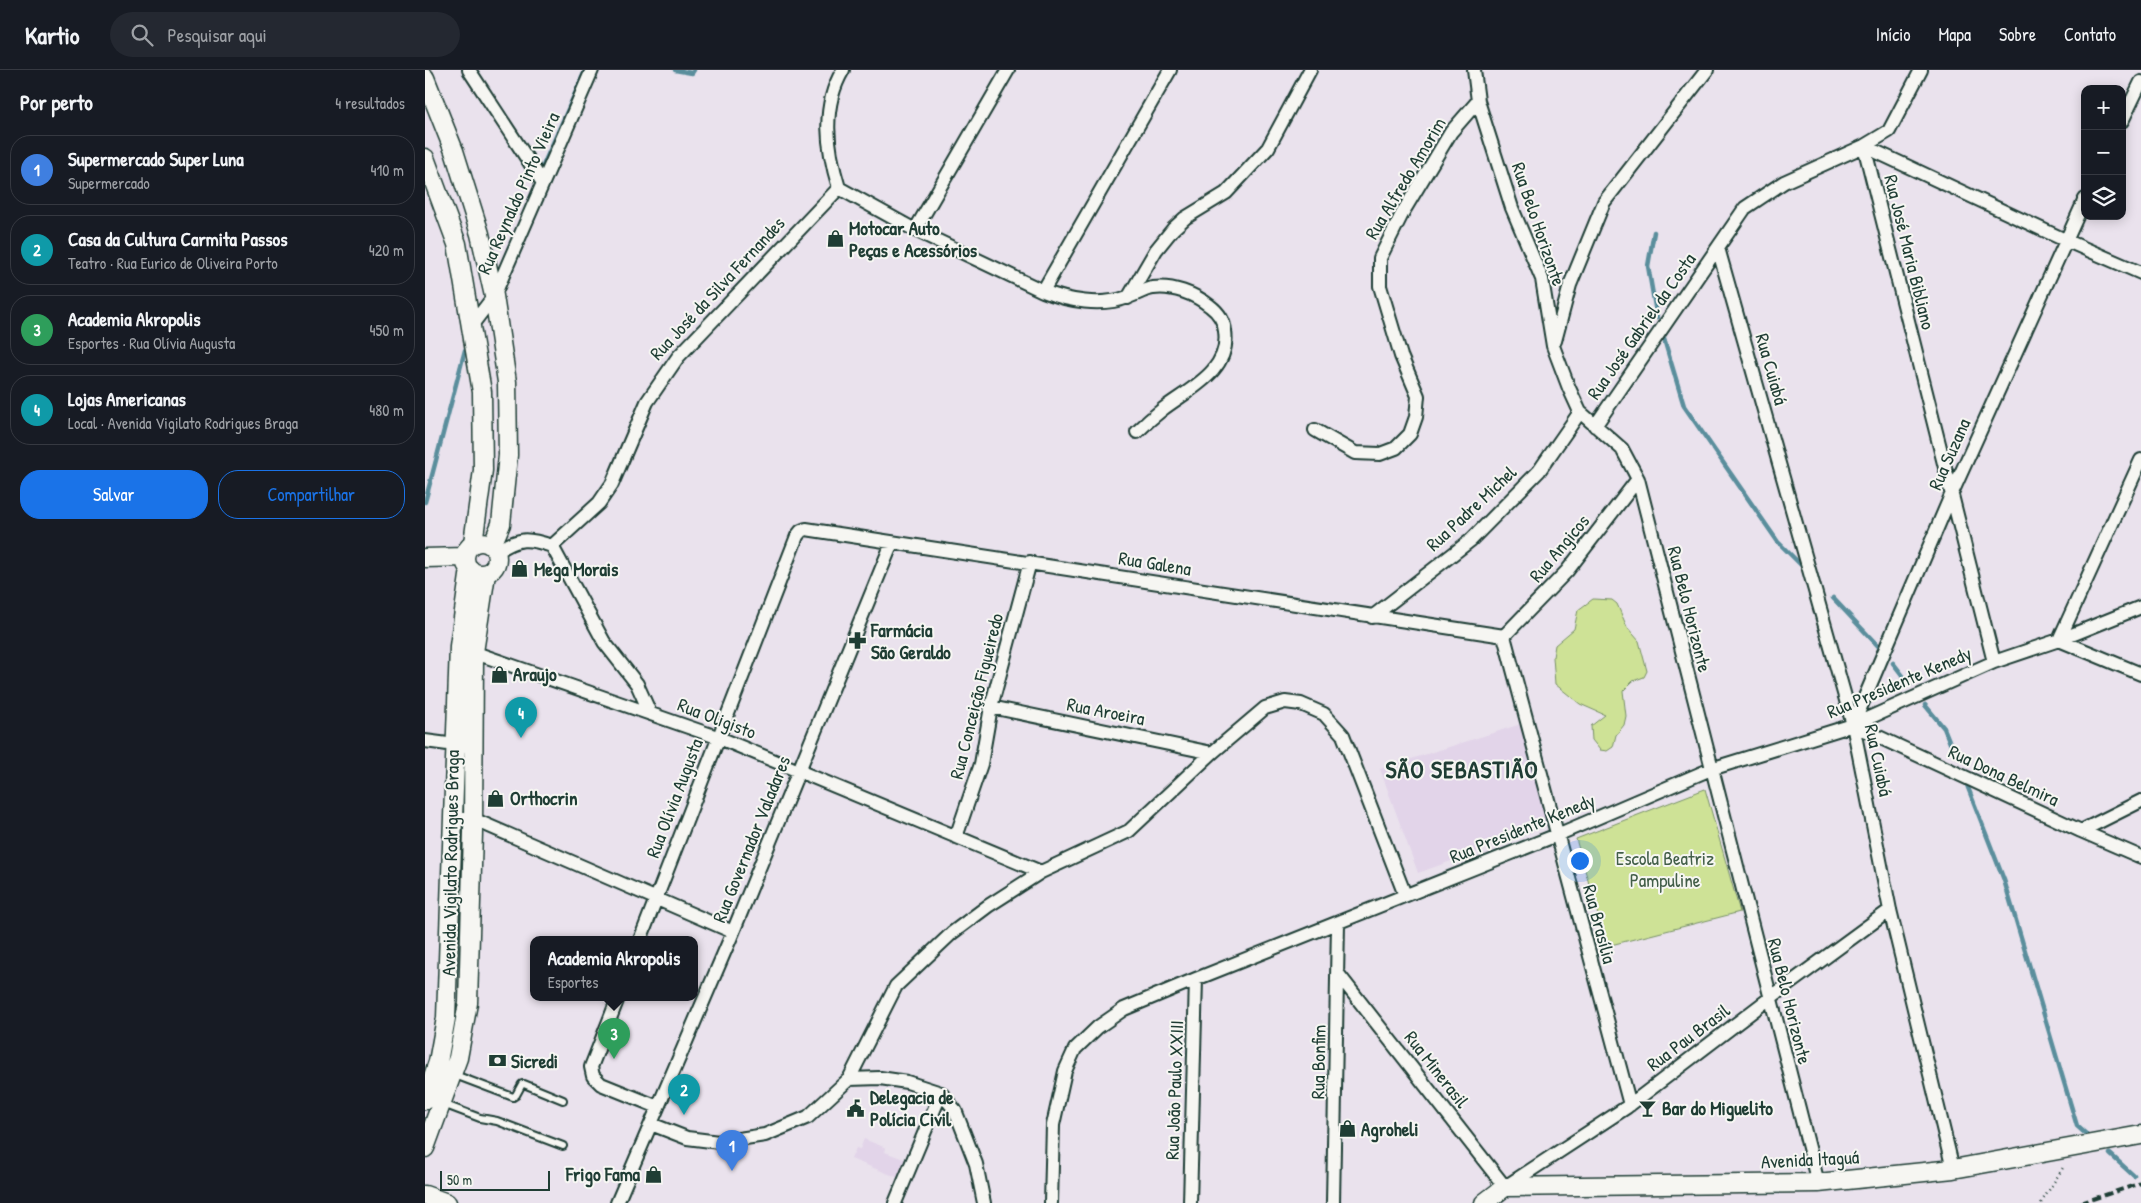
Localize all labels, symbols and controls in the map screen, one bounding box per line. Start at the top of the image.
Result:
search box [110,12,460,57]
text: Kartio [25,19,80,51]
icon: search [128,21,156,49]
text: Pesquisar aqui [168,22,267,48]
text: Início [1876,22,1910,47]
text: Mapa [1938,22,1971,47]
text: Sobre [1999,22,2036,47]
text: Contato [2064,22,2116,47]
map controls [2081,85,2126,220]
button: + [2081,85,2126,130]
text: Por perto [20,88,93,117]
text: 4 resultados [335,92,405,114]
street label: Rua Reynaldo Pinto Vieira [471,107,566,278]
street label: Rua Alfredo Amorim [1358,112,1452,244]
button: − [2081,130,2126,175]
text: Supermercado Super Luna [68,146,244,172]
text: 1 [34,159,40,181]
text: 410 m [370,159,404,181]
street label: Rua Belo Horizonte [1506,159,1572,290]
text: Supermercado [68,172,150,194]
street label: Rua José Maria Bibliano [1878,172,1942,333]
button: layers [2081,175,2126,220]
street label: Rua José da Silva Fernandes [644,211,790,365]
place label: Motocar Auto Peças e Acessórios [849,215,978,263]
text: Casa da Cultura Carmita Passos [68,226,287,252]
shop icon: Motocar Auto Peças e Acessórios [825,229,845,249]
text: 2 [33,239,41,261]
text: 420 m [369,239,404,261]
street label: Rua José Gabriel da Costa [1581,247,1702,405]
text: Teatro · Rua Eurico de Oliveira Porto [68,252,278,274]
text: Academia Akropolis [68,306,201,332]
text: 3 [33,319,41,341]
text: 450 m [370,319,404,341]
street label: Rua Cuiabá [1749,330,1795,408]
text: Esportes · Rua Olívia Augusta [68,332,235,354]
text: Lojas Americanas [68,386,186,412]
text: 4 [34,399,40,421]
text: 480 m [369,399,404,421]
text: Local · Avenida Vigilato Rodrigues Braga [68,412,298,434]
street label: Rua Suzana [1922,414,1977,494]
street label: Rua Padre Michel [1420,459,1523,557]
button: Salvar [20,470,208,519]
button: Compartilhar [218,470,405,519]
street label: Rua Angicos [1523,509,1595,587]
street label: Rua Belo Horizonte [1662,543,1718,675]
street label: Rua Galena [1117,544,1194,582]
place label: Mega Morais [534,556,619,583]
shop icon: Mega Morais [510,559,530,579]
street label: Rua Conceição Figueiredo [943,610,1009,782]
place label: Farmácia São Geraldo [870,617,951,665]
pharmacy icon: Farmácia São Geraldo [847,631,867,651]
street label: Rua Presidente Kenedy [1823,640,1975,724]
place label: Araujo [513,661,557,687]
shop icon: Araujo [489,664,509,684]
street label: Rua Oligisto [674,691,760,745]
street label: Rua Aroeira [1065,691,1148,731]
pin: 4 [505,697,537,738]
street label: Rua Cuiabá [1859,722,1899,799]
street label: Rua Olívia Augusta [639,734,709,861]
street label: Rua Dona Belmira [1944,738,2064,812]
street label: Avenida Vigilato Rodrigues Braga [435,749,465,976]
street label: Rua Governador Valadares [706,752,796,926]
district label: SÃO SEBASTIÃO [1385,753,1539,785]
place label: Orthocrin [510,785,578,811]
street label: Rua Presidente Kenedy [1445,787,1599,869]
shop icon: Orthocrin [486,788,506,808]
park label: Escola Beatriz Pampuline [1616,845,1714,893]
your location [1567,848,1593,874]
street label: Rua Brasília [1577,882,1623,967]
street label: Rua Belo Horizonte [1762,935,1818,1067]
popup [530,936,698,1001]
text: Academia Akropolis [548,945,680,971]
text: Esportes [548,971,598,993]
street label: Rua Pau Brasil [1641,997,1736,1077]
pin: 3 [598,1018,630,1059]
street label: Rua João Paulo XXIII [1159,1020,1189,1160]
street label: Rua Bonfim [1304,1024,1332,1099]
street label: Rua Minerasil [1399,1025,1476,1114]
place label: Sicredi [511,1048,558,1074]
bank icon: Sicredi [487,1051,507,1071]
pin: 2 [668,1074,700,1115]
place label: Delegacia de Polícia Civil [870,1084,954,1132]
place label: Bar do Miguelito [1662,1095,1773,1122]
public building icon: Delegacia de Polícia Civil [846,1098,866,1118]
bar icon: Bar do Miguelito [1638,1098,1658,1118]
place label: Agroheli [1361,1116,1419,1143]
shop icon: Agroheli [1337,1119,1357,1139]
pin: 1 [716,1130,748,1171]
street label: Avenida Itaguá [1760,1143,1860,1175]
place label: Frigo Fama [565,1161,641,1188]
shop icon: Frigo Fama [644,1164,664,1184]
scale bar [440,1168,550,1191]
text: 50 m [447,1170,472,1189]

